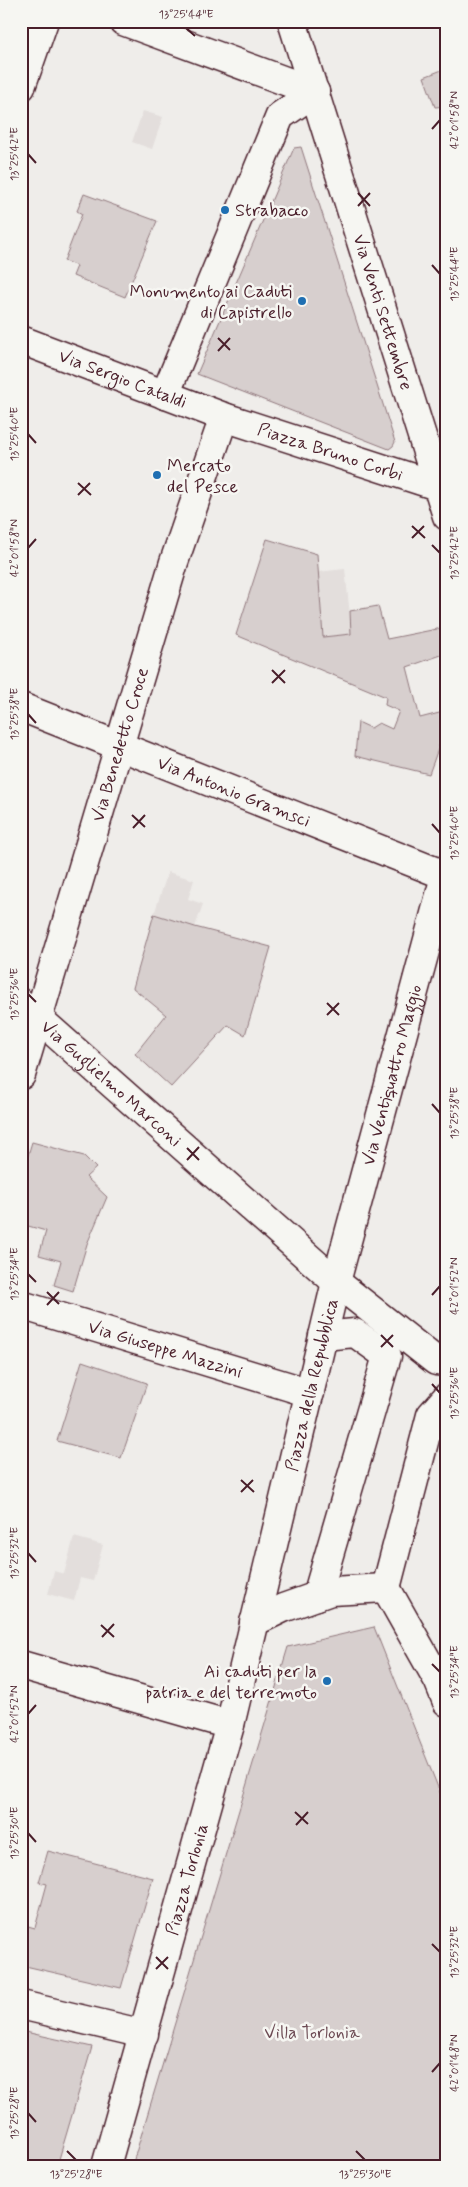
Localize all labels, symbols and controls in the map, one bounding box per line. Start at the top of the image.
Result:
text: 13°25'44"E [159,7,213,23]
text: 42°01'58"N [447,91,463,149]
text: 13°25'42"E [7,127,23,181]
place label: Strabacco [235,199,308,223]
marker: Strabacco [219,204,231,216]
street label: Via Venti Settembre [347,231,418,393]
text: 13°25'44"E [447,247,463,301]
place label: Monumento ai Caduti di Capistrello [129,280,292,325]
marker: Monumento ai Caduti di Capistrello [296,295,308,307]
street label: Via Sergio Cataldi [55,344,190,415]
text: 13°25'40"E [7,407,23,461]
street label: Piazza Bruno Corbi [254,418,406,487]
place label: Mercato del Pesce [167,454,238,499]
marker: Mercato del Pesce [151,469,163,481]
text: 42°01'58"N [7,519,23,577]
text: 13°25'42"E [447,526,463,580]
street label: Via Benedetto Croce [86,665,155,825]
text: 13°25'38"E [7,688,23,740]
street label: Via Antonio Gramsci [153,751,314,834]
text: 13°25'40"E [447,806,463,860]
text: 13°25'36"E [7,968,23,1020]
street label: Via Ventiquattro Maggio [357,982,428,1168]
street label: Via Guglielmo Marconi [35,1015,186,1153]
text: 13°25'38"E [447,1087,463,1139]
text: 13°25'34"E [7,1247,23,1301]
text: 42°01'52"N [447,1257,463,1315]
street label: Piazza della Repubblica [280,1296,345,1474]
street label: Via Giuseppe Mazzini [85,1315,245,1385]
text: 13°25'36"E [447,1367,463,1419]
text: 13°25'32"E [7,1527,23,1579]
text: 13°25'34"E [447,1645,463,1699]
place label: Ai caduti per la patria e del terremoto [145,1660,317,1705]
marker: Ai caduti per la patria e del terremoto [321,1675,333,1687]
text: 42°01'52"N [7,1685,23,1743]
text: 13°25'30"E [7,1807,23,1859]
street label: Piazza Torlonia [160,1821,215,1938]
text: 13°25'32"E [447,1926,463,1978]
park label: Villa Torlonia [264,2021,360,2045]
text: 42°01'48"N [447,2034,463,2092]
text: 13°25'28"E [7,2086,23,2140]
text: 13°25'28"E [49,2167,103,2183]
text: 13°25'30"E [339,2167,391,2183]

